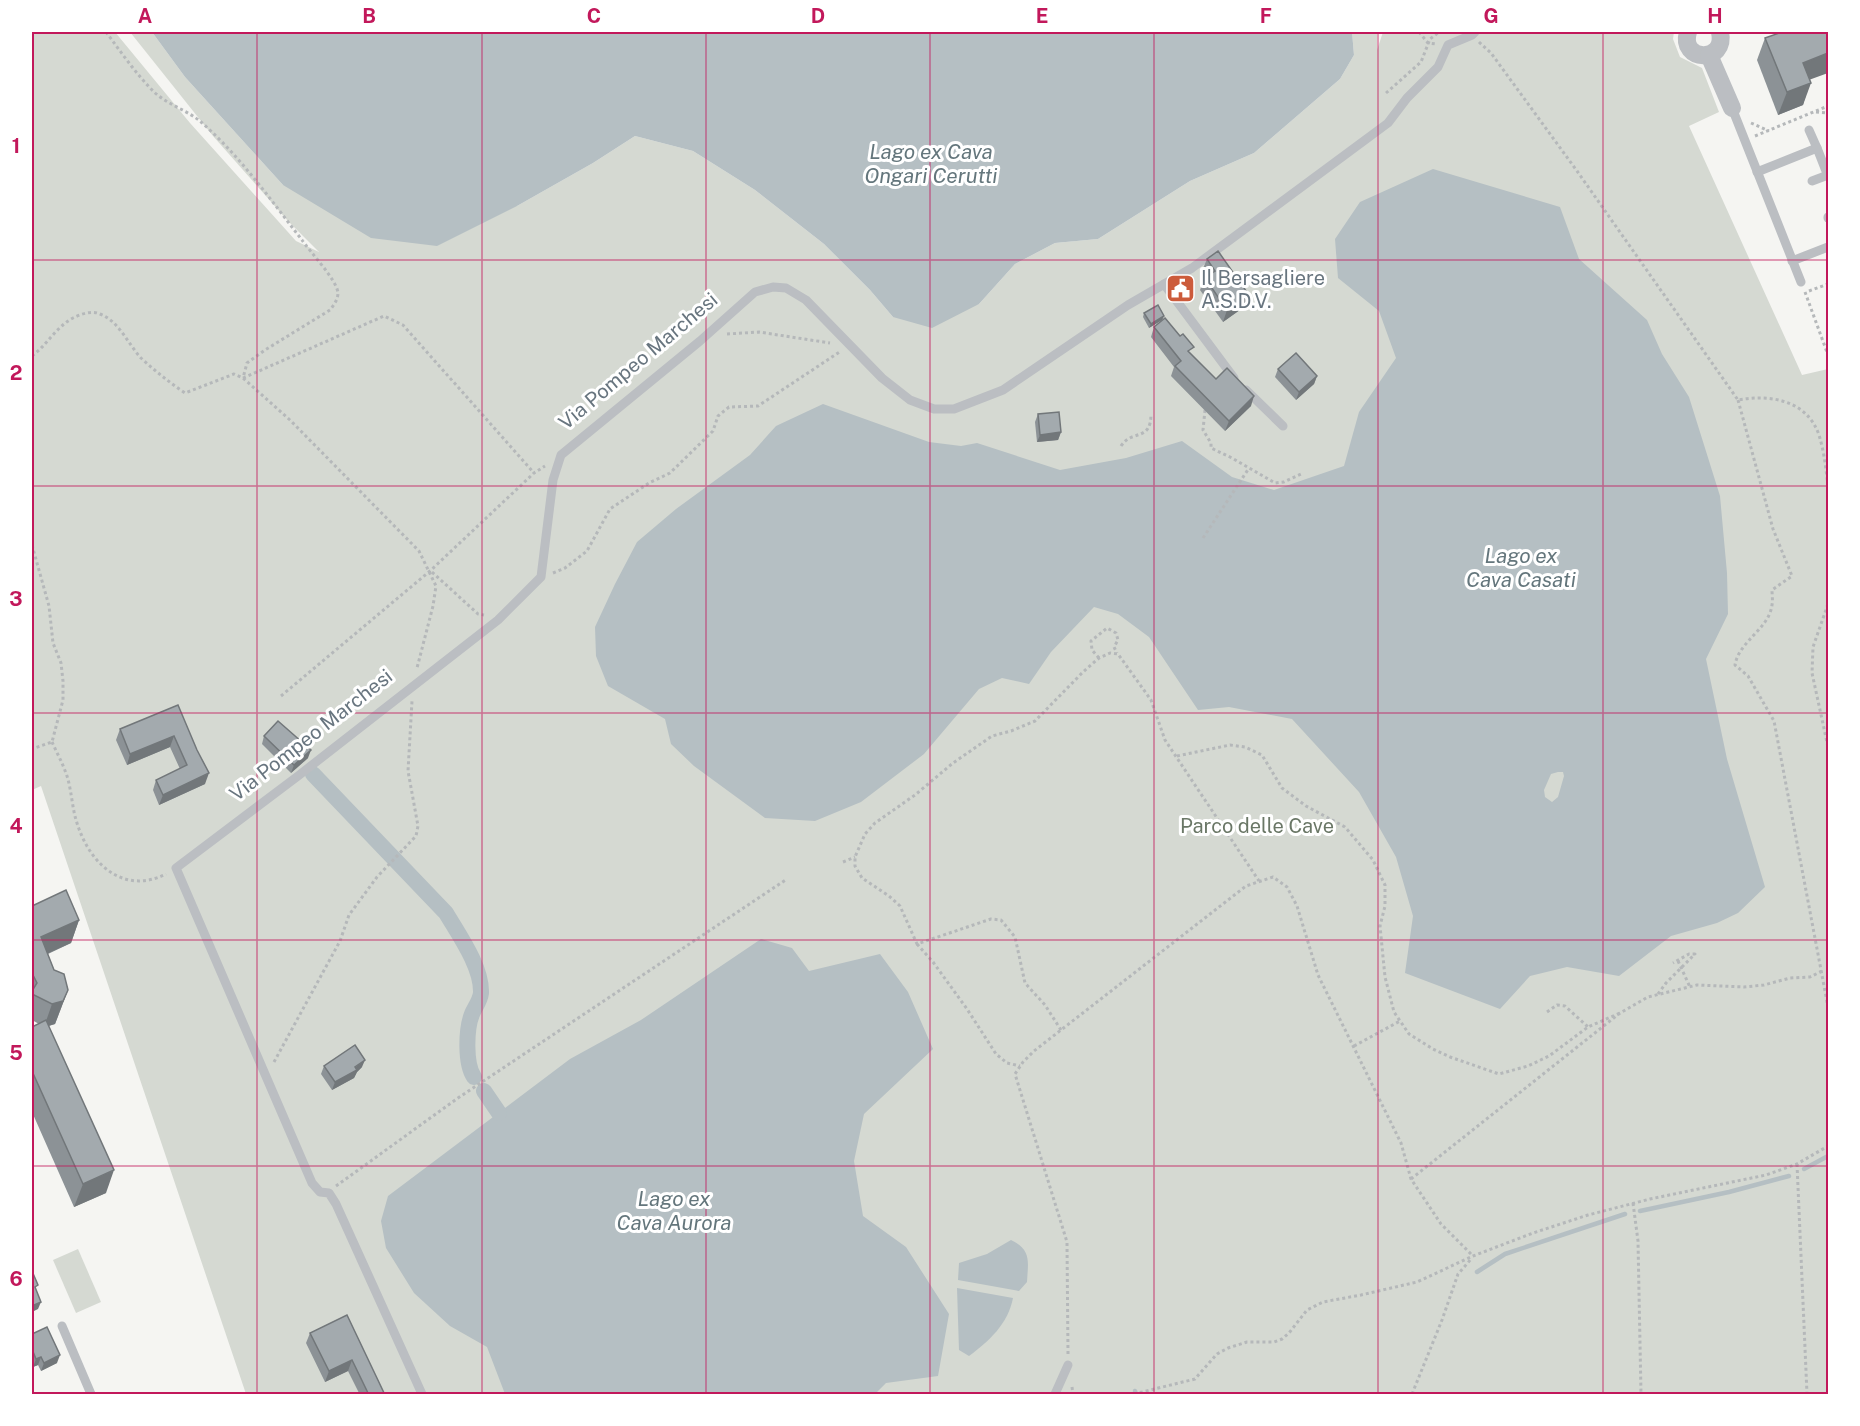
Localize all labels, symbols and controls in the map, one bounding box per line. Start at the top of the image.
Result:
text: A [138,4,152,28]
text: B [362,4,376,28]
text: C [587,4,601,28]
text: D [811,4,825,28]
text: E [1036,4,1048,28]
text: F [1260,4,1272,28]
text: G [1483,4,1499,28]
text: H [1707,4,1723,28]
text: 1 [12,134,20,158]
water label: Lago ex Cava Ongari Cerutti [865,139,997,188]
place label: Il Bersagliere A.S.D.V. [1201,266,1325,313]
public building icon: Il Bersagliere A.S.D.V. [1164,273,1196,305]
street label: Via Pompeo Marchesi [554,288,722,434]
text: 2 [10,361,22,385]
water label: Lago ex Cava Casati [1466,543,1576,592]
text: 3 [9,587,23,611]
street label: Via Pompeo Marchesi [225,664,397,806]
text: 4 [9,814,23,838]
park label: Parco delle Cave [1180,814,1334,838]
text: 5 [9,1041,23,1065]
water label: Lago ex Cava Aurora [617,1186,731,1235]
text: 6 [9,1267,23,1291]

